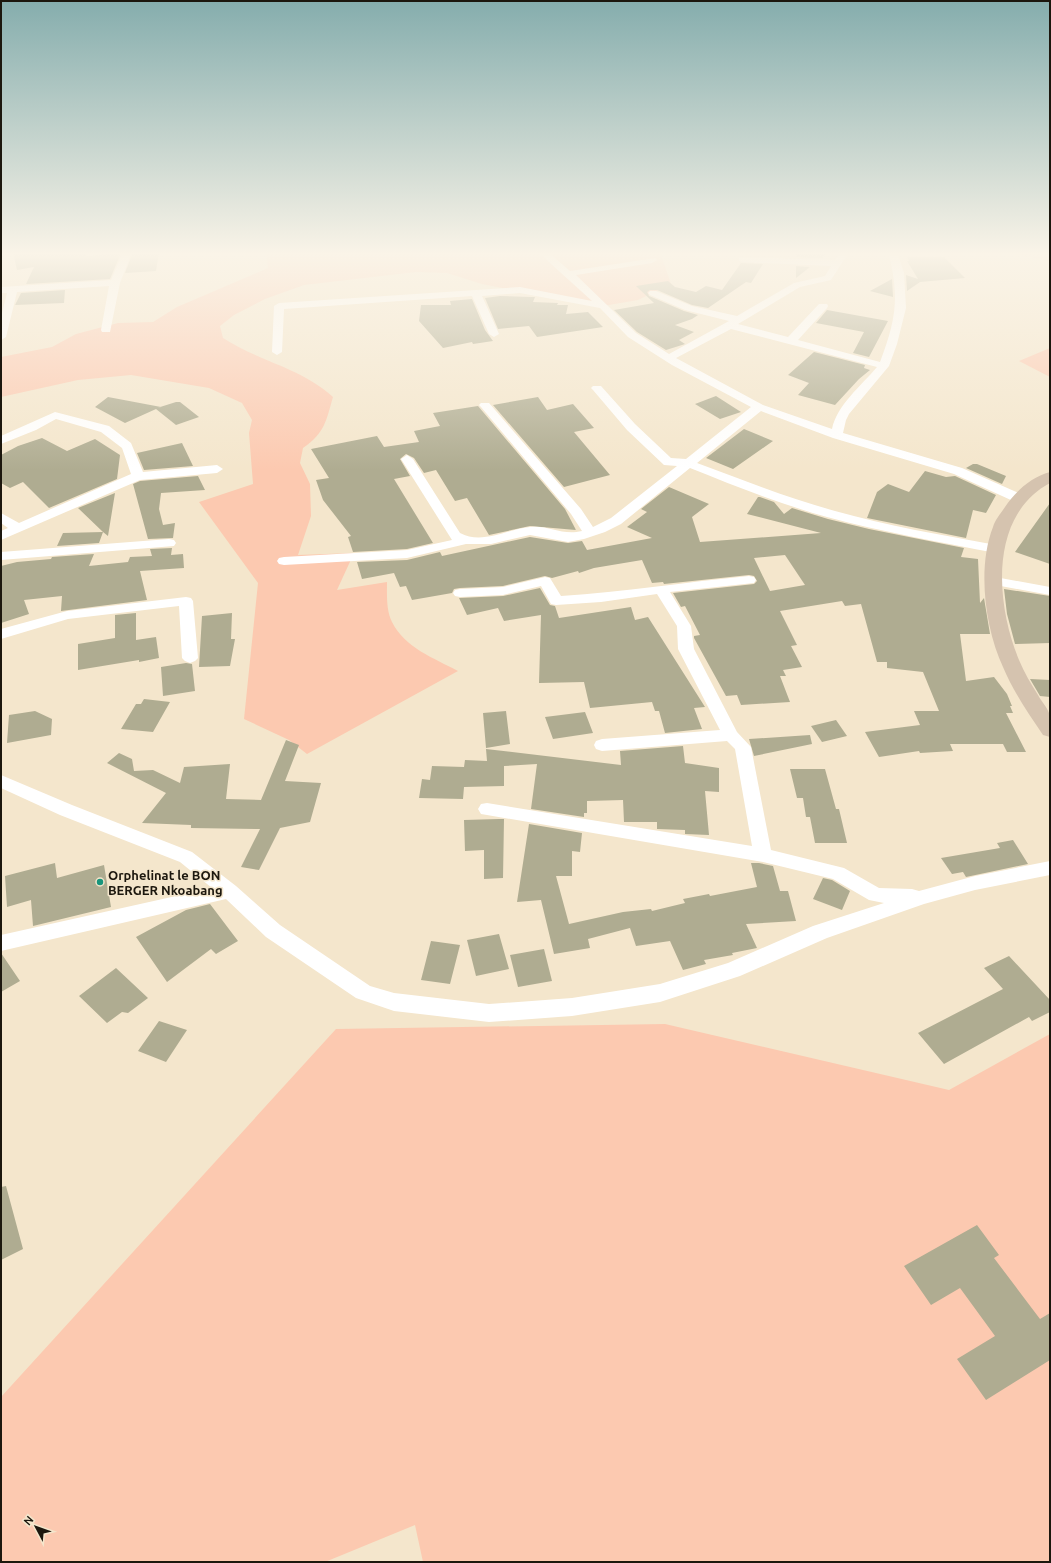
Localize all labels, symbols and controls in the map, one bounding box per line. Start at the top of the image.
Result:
place label: Orphelinat le BON BERGER Nkoabang [108,868,223,897]
marker: Orphelinat le BON BERGER Nkoabang [95,877,105,887]
north arrow [16,1507,56,1547]
text: N [21,1513,36,1527]

